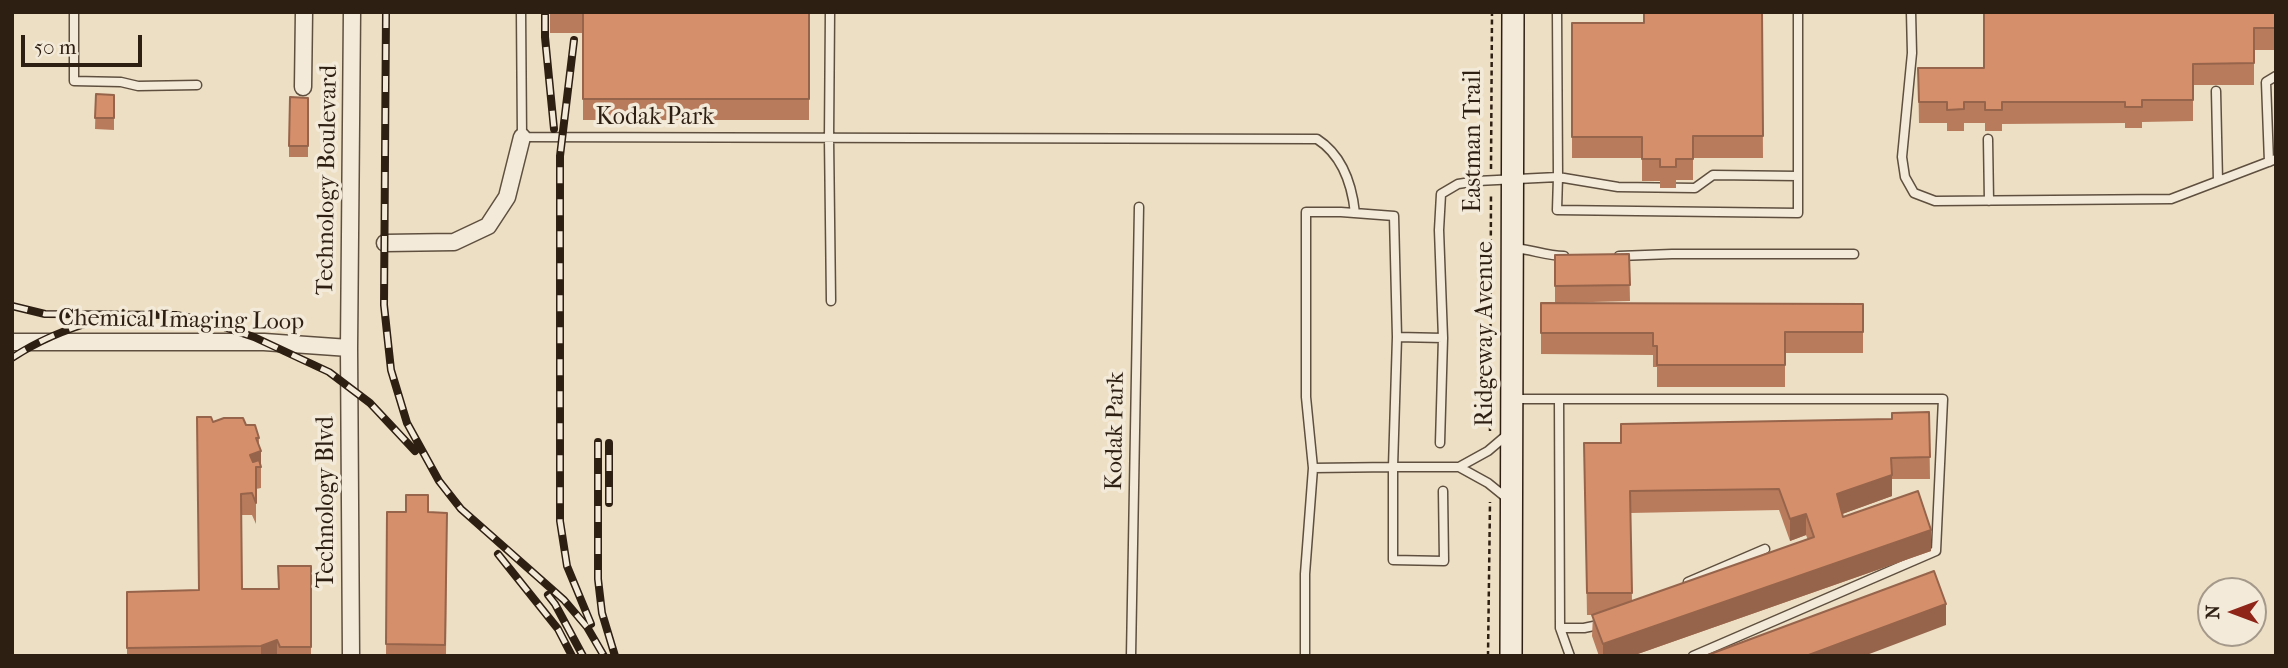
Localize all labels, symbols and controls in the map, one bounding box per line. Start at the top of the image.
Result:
scale bar [24,21,145,65]
text: 50 m [34,35,77,59]
street label: Technology Boulevard [312,65,344,295]
street label: Eastman Trail [1460,70,1488,212]
street label: Kodak Park [596,104,714,132]
street label: Ridgeway Avenue [1472,241,1500,427]
street label: Chemical Imaging Loop [58,304,304,338]
street label: Kodak Park [1101,371,1131,491]
street label: Technology Blvd [313,416,341,588]
north arrow [2197,577,2267,647]
text: N [2202,605,2224,619]

